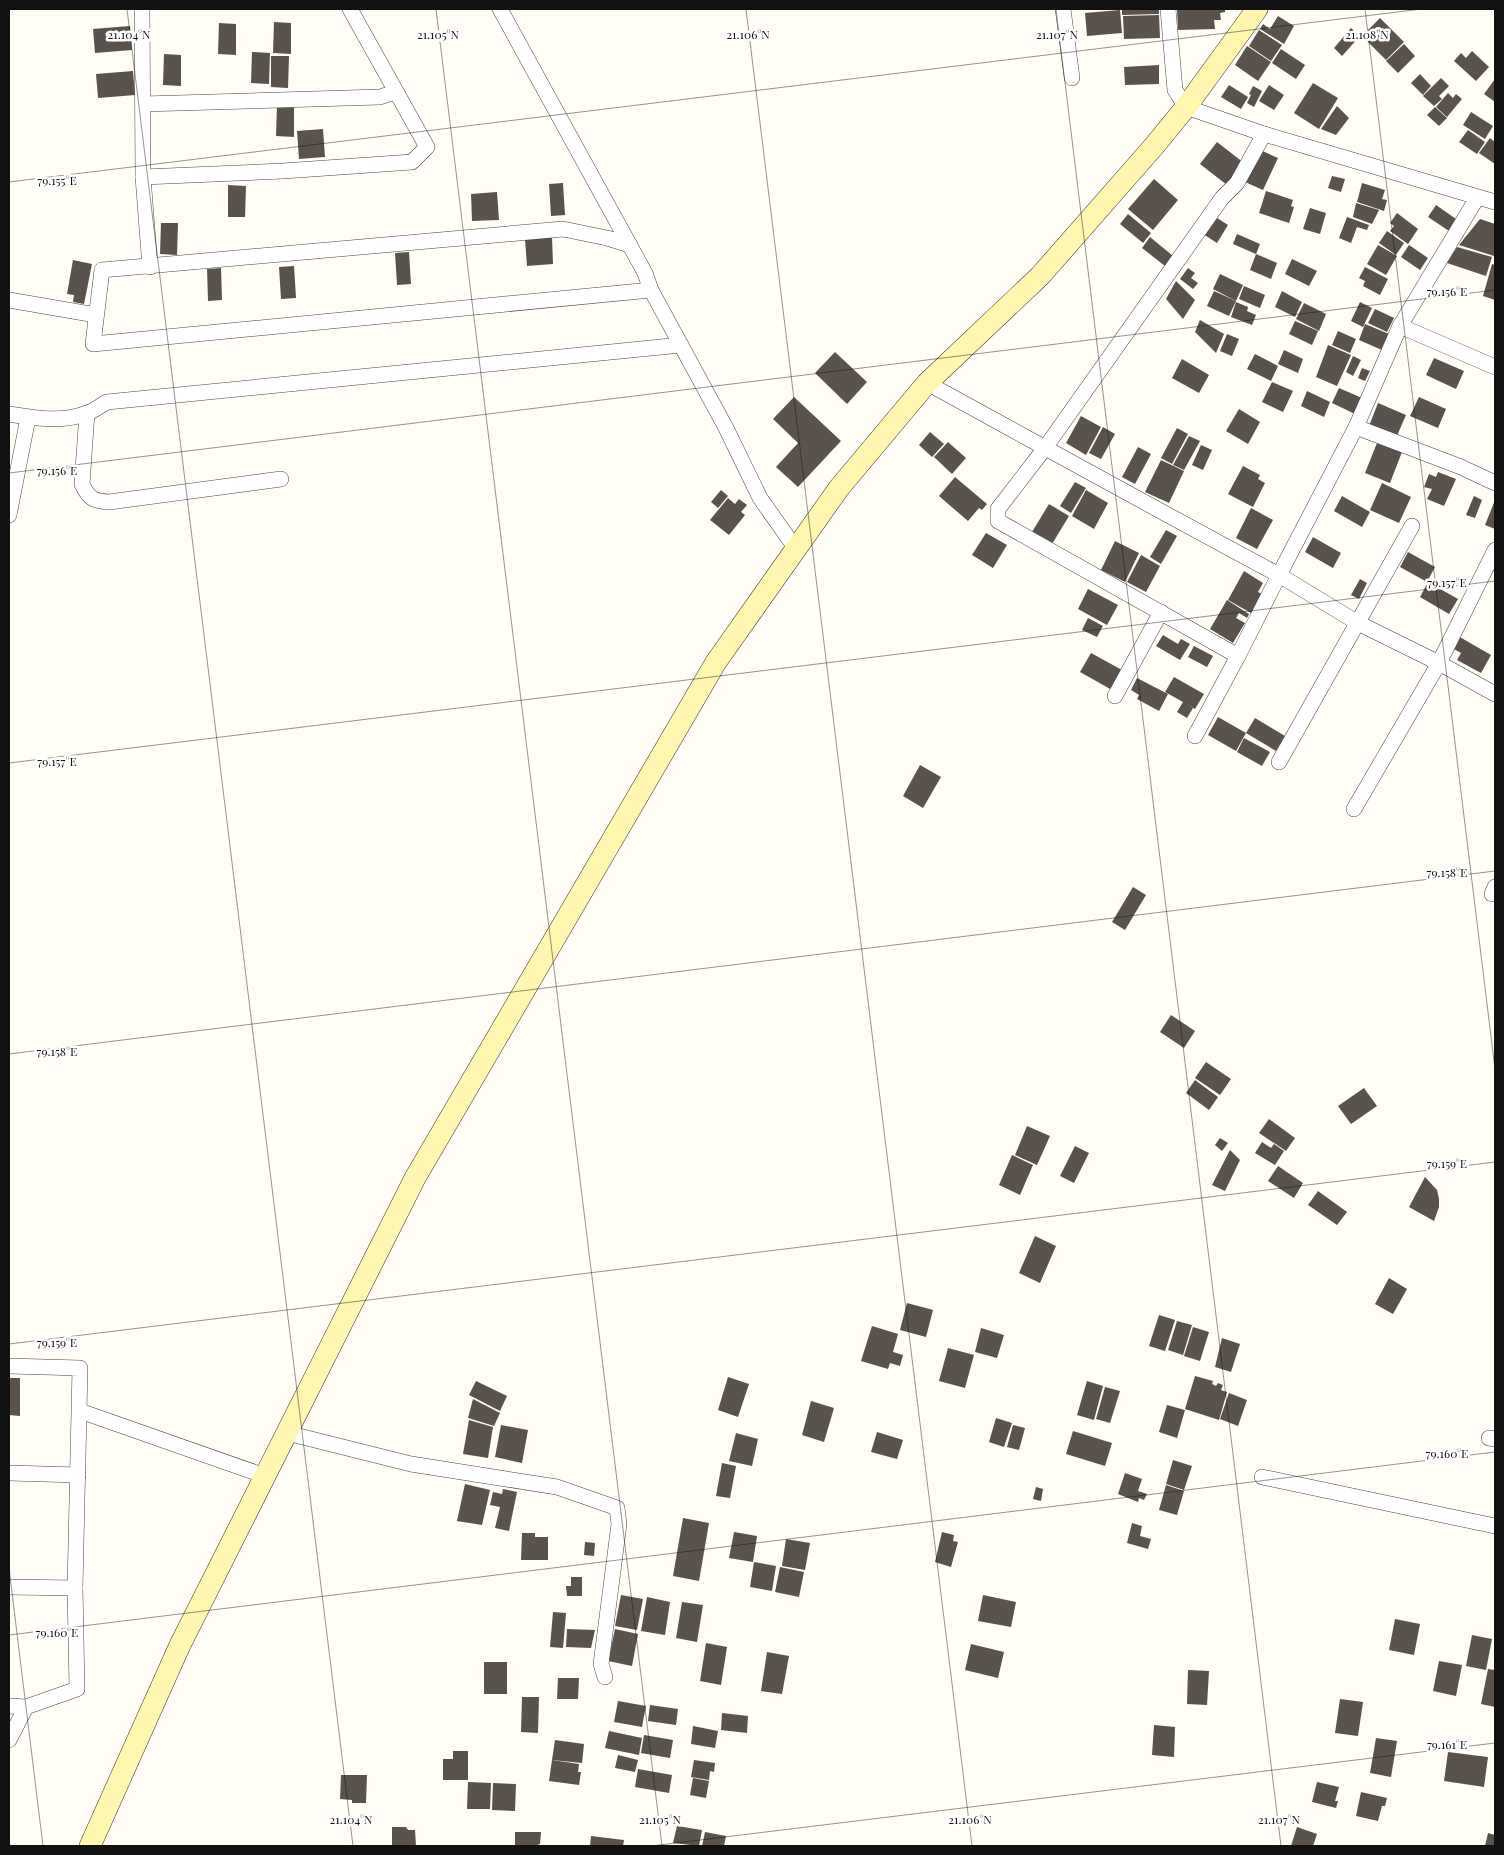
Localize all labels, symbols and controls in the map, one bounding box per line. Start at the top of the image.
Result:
text: 21.104°N [108,26,151,42]
text: 21.105°N [417,26,460,42]
text: 21.106°N [726,26,770,42]
text: 21.107°N [1036,26,1079,42]
text: 21.108°N [1345,26,1389,42]
text: 79.155°E [37,172,77,188]
text: 79.156°E [1427,283,1467,299]
text: 79.156°E [37,462,77,478]
text: 79.157°E [1427,574,1467,590]
text: 79.157°E [37,753,77,769]
text: 79.158°E [1427,864,1467,880]
text: 79.158°E [37,1043,77,1059]
text: 79.159°E [1427,1155,1467,1171]
text: 79.159°E [37,1334,77,1350]
text: 79.160°E [1426,1445,1468,1461]
text: 79.160°E [36,1624,78,1640]
text: 79.161°E [1427,1736,1467,1752]
text: 21.104°N [330,1811,373,1827]
text: 21.105°N [639,1811,682,1827]
text: 21.106°N [948,1811,992,1827]
text: 21.107°N [1258,1811,1301,1827]

